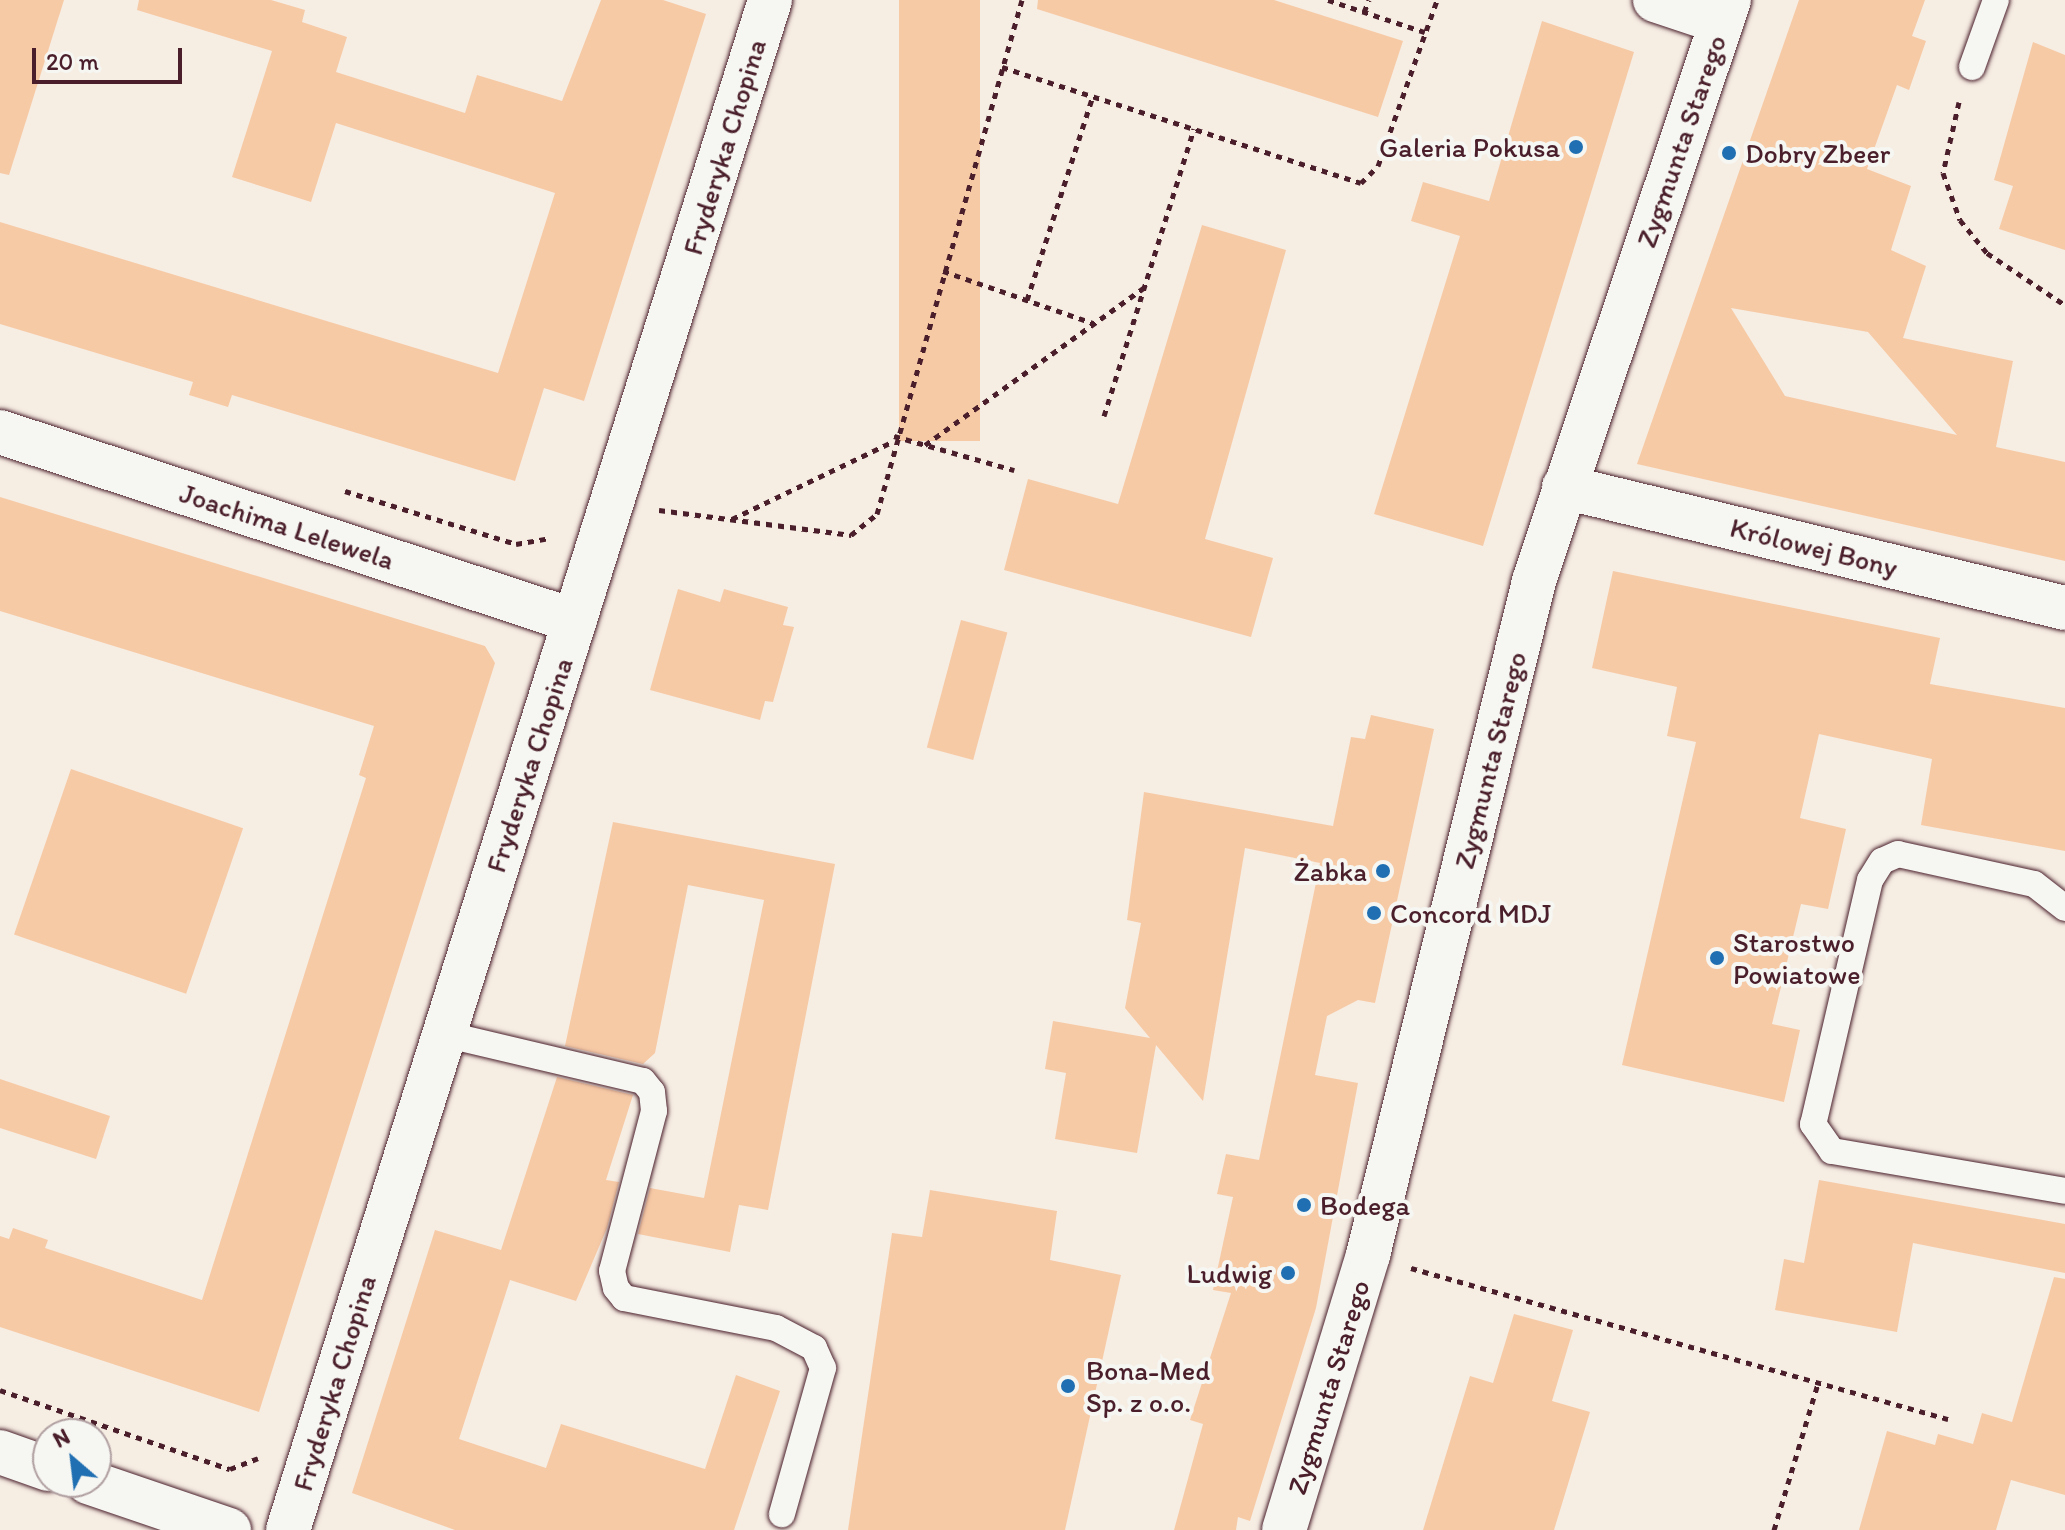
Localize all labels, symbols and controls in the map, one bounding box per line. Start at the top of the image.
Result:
street label: Zygmunta Starego [1629,31,1733,251]
scale bar [36,32,186,82]
street label: Fryderyka Chopina [675,35,773,259]
text: 20 m [46,47,99,76]
place label: Galeria Pokusa [1380,130,1560,164]
place label: Dobry Zbeer [1745,136,1890,170]
marker: Galeria Pokusa [1567,138,1585,156]
marker: Dobry Zbeer [1720,144,1738,162]
street label: Joachima Lelewela [175,475,399,577]
street label: Królowej Bony [1726,510,1902,584]
street label: Zygmunta Starego [1447,648,1533,872]
street label: Fryderyka Chopina [478,653,580,877]
place label: Żabka [1294,854,1367,888]
marker: Żabka [1374,862,1392,880]
place label: Concord MDJ [1390,896,1551,930]
marker: Concord MDJ [1365,904,1383,922]
place label: Starostwo Powiatowe [1733,925,1860,991]
marker: Starostwo Powiatowe [1708,949,1726,967]
place label: Bodega [1320,1188,1410,1222]
marker: Bodega [1295,1196,1313,1214]
place label: Ludwig [1187,1256,1272,1290]
marker: Ludwig [1279,1264,1297,1282]
street label: Fryderyka Chopina [285,1271,383,1495]
street label: Zygmunta Starego [1280,1276,1376,1498]
place label: Bona-Med Sp. z o.o. [1086,1353,1210,1419]
marker: Bona-Med Sp. z o.o. [1057,1375,1079,1397]
north arrow [32,1418,112,1498]
text: N [49,1423,74,1454]

